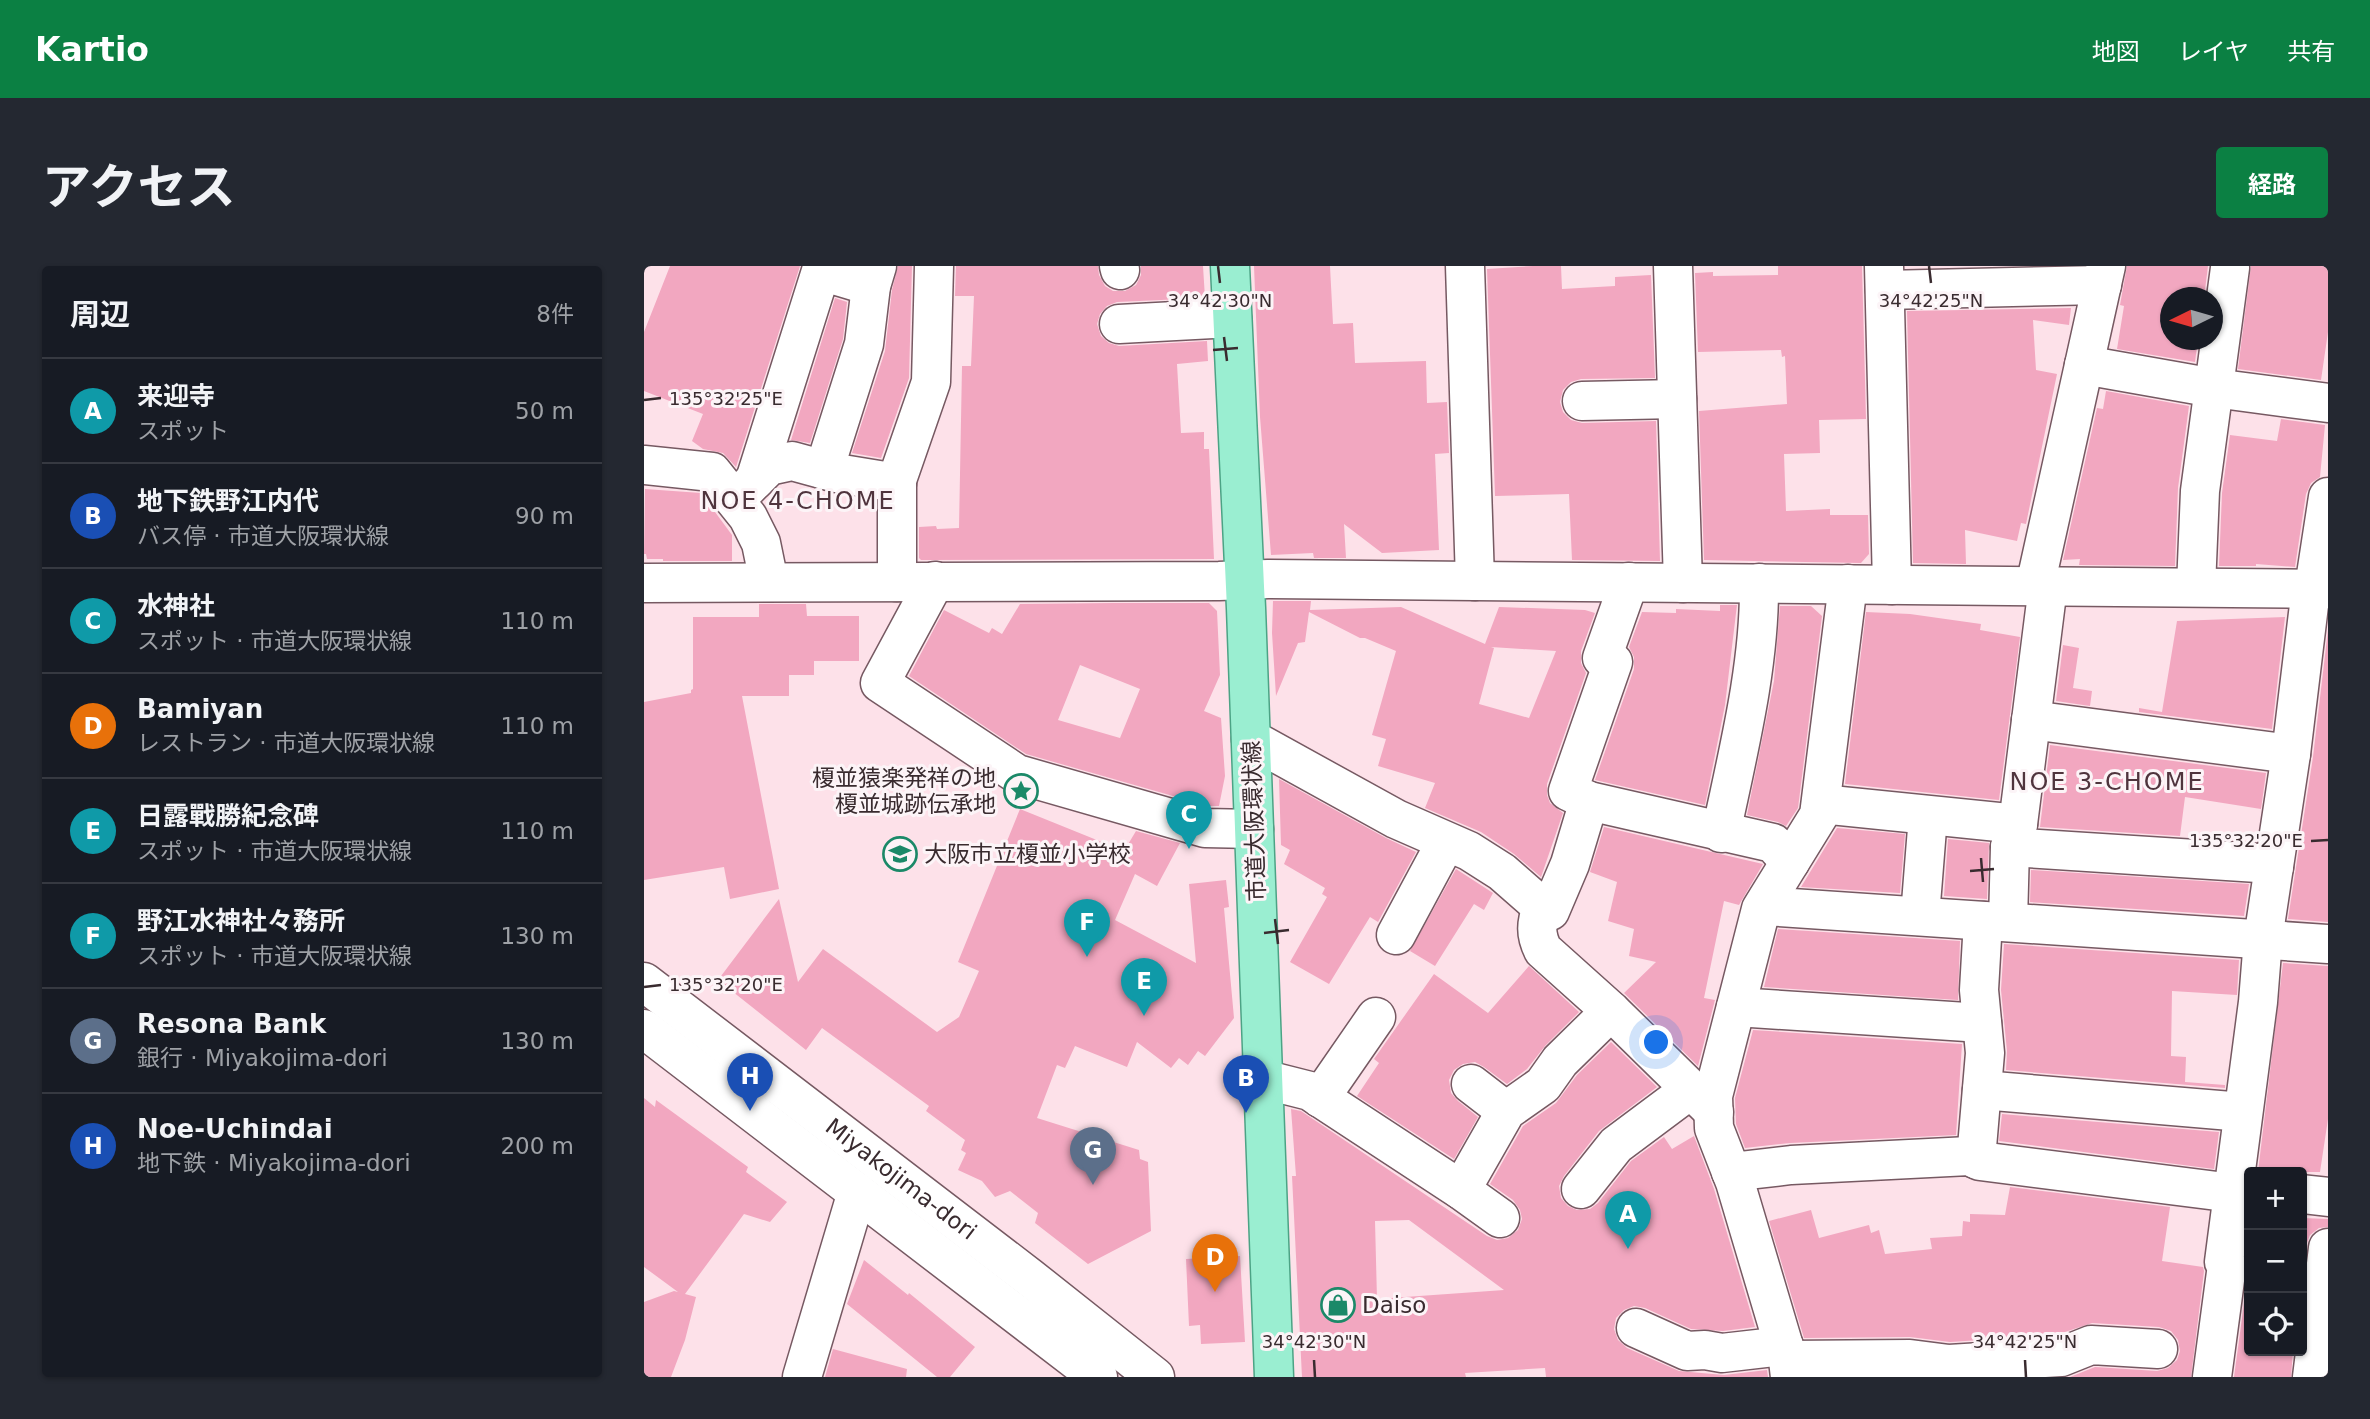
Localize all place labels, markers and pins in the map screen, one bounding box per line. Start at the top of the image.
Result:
place label: 榎並猿楽発祥の地 榎並城跡伝承地 [812,765,996,817]
place icon: 榎並猿楽発祥の地 榎並城跡伝承地 [1002,772,1040,810]
pin: C [1166,791,1212,849]
school or university icon: 大阪市立榎並小学校 [881,835,919,873]
place label: 大阪市立榎並小学校 [924,841,1131,867]
pin: F [1064,899,1110,957]
pin: E [1121,958,1167,1016]
pin: H [727,1053,773,1111]
pin: B [1223,1055,1269,1113]
pin: G [1070,1127,1116,1185]
pin: A [1605,1191,1651,1249]
pin: D [1192,1234,1238,1292]
shop icon: Daiso [1319,1286,1357,1324]
place label: Daiso [1362,1292,1426,1318]

